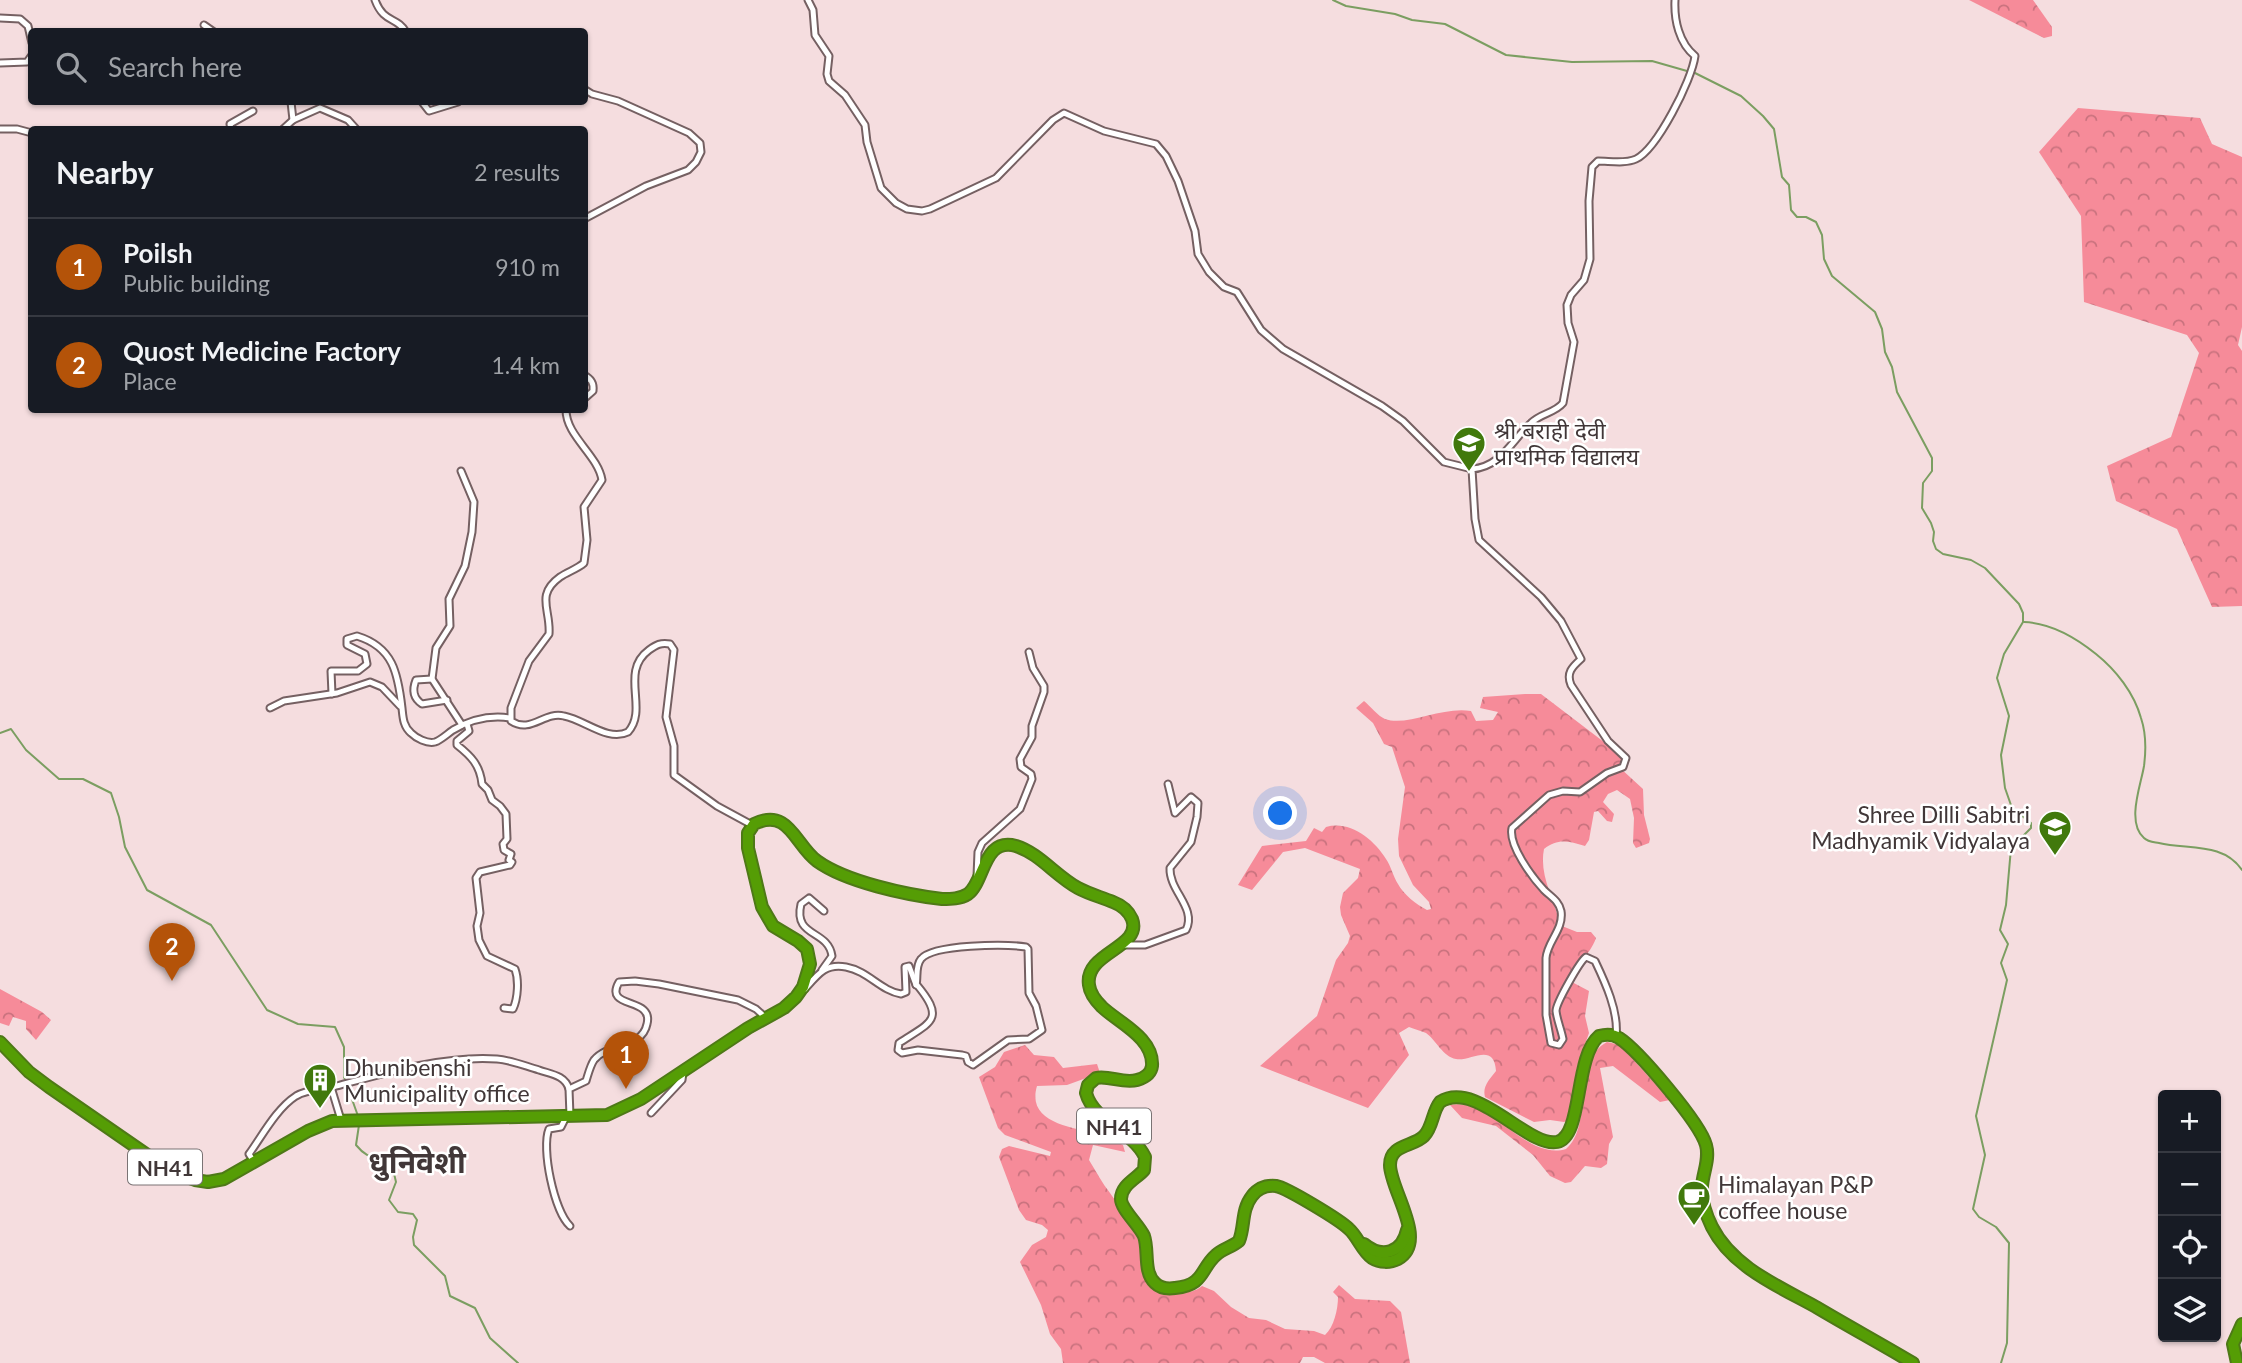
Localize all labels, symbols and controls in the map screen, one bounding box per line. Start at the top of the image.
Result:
search box [28,28,588,105]
icon: search [52,48,90,86]
text: Search here [108,51,242,83]
text: Nearby [56,154,154,190]
text: 2 results [474,158,560,186]
text: Poilsh [123,237,193,269]
text: 1 [72,253,86,281]
text: 910 m [495,253,560,281]
text: Public building [123,269,270,297]
text: Quost Medicine Factory [123,335,401,367]
text: 2 [72,351,86,379]
text: 1.4 km [491,351,560,379]
text: Place [123,367,177,395]
place label: श्री बराही देवी प्राथमिक विद्यालय [1494,416,1640,470]
school or university icon: श्री बराही देवी प्राथमिक विद्यालय [1450,424,1488,473]
your location [1263,796,1297,830]
place label: Shree Dilli Sabitri Madhyamik Vidyalaya [1811,800,2030,854]
school or university icon: Shree Dilli Sabitri Madhyamik Vidyalaya [2036,808,2074,857]
pin: 2 [149,923,195,981]
pin: 1 [603,1031,649,1089]
place label: Dhunibenshi Municipality office [344,1053,530,1107]
building icon: Dhunibenshi Municipality office [301,1061,339,1110]
map controls [2158,1090,2221,1342]
button: + [2158,1090,2221,1153]
road number: NH41 [1077,1108,1151,1144]
district label: धुनिवेशी [368,1143,467,1182]
road number: NH41 [128,1150,202,1184]
button: − [2158,1153,2221,1216]
place label: Himalayan P&P coffee house [1718,1170,1874,1224]
cafe icon: Himalayan P&P coffee house [1675,1178,1713,1227]
button: locate [2158,1216,2221,1279]
button: layers [2158,1279,2221,1342]

